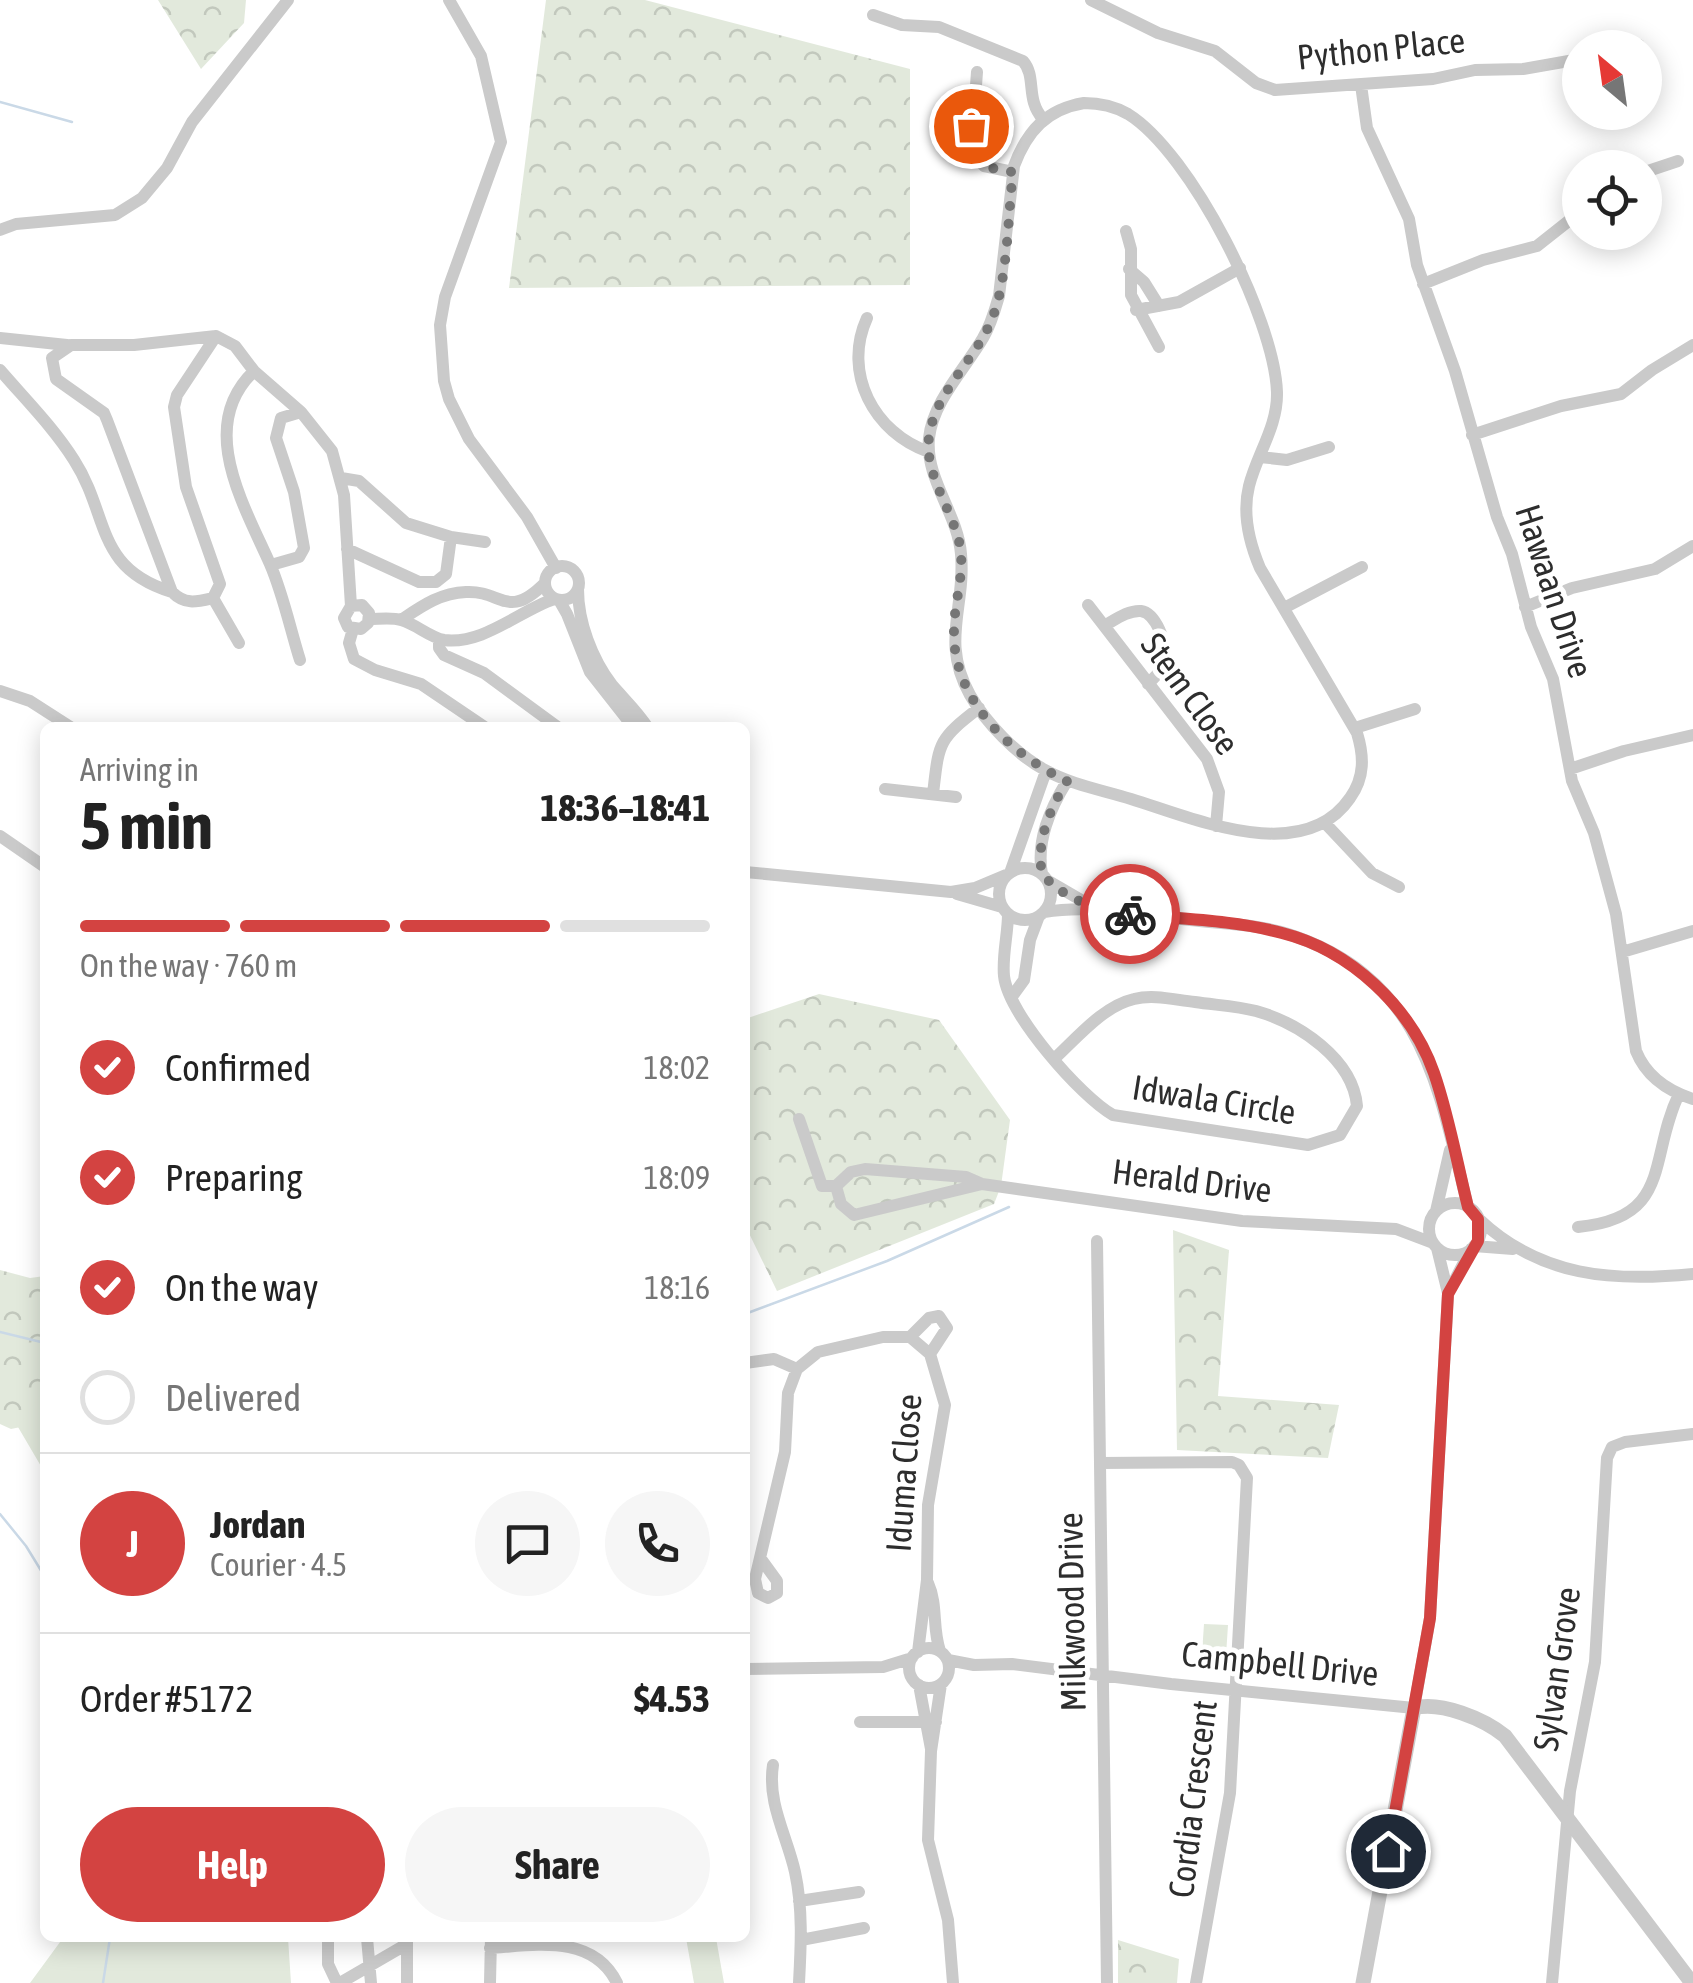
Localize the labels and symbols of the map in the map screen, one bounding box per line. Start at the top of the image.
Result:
street label: Python Place [1295,19,1467,77]
north arrow [1562,30,1662,130]
pin [929,84,1014,169]
street label: Hawaan Drive [1508,499,1602,682]
street label: Stem Close [1134,625,1248,762]
courier [1080,864,1180,964]
street label: Idwala Circle [1130,1066,1299,1132]
street label: Herald Drive [1110,1150,1274,1210]
street label: Iduma Close [878,1393,928,1553]
street label: Milkwood Drive [1049,1512,1093,1712]
street label: Sylvan Grove [1525,1585,1587,1753]
street label: Campbell Drive [1180,1633,1380,1693]
street label: Cordia Crescent [1160,1698,1224,1900]
pin [1346,1809,1431,1894]

